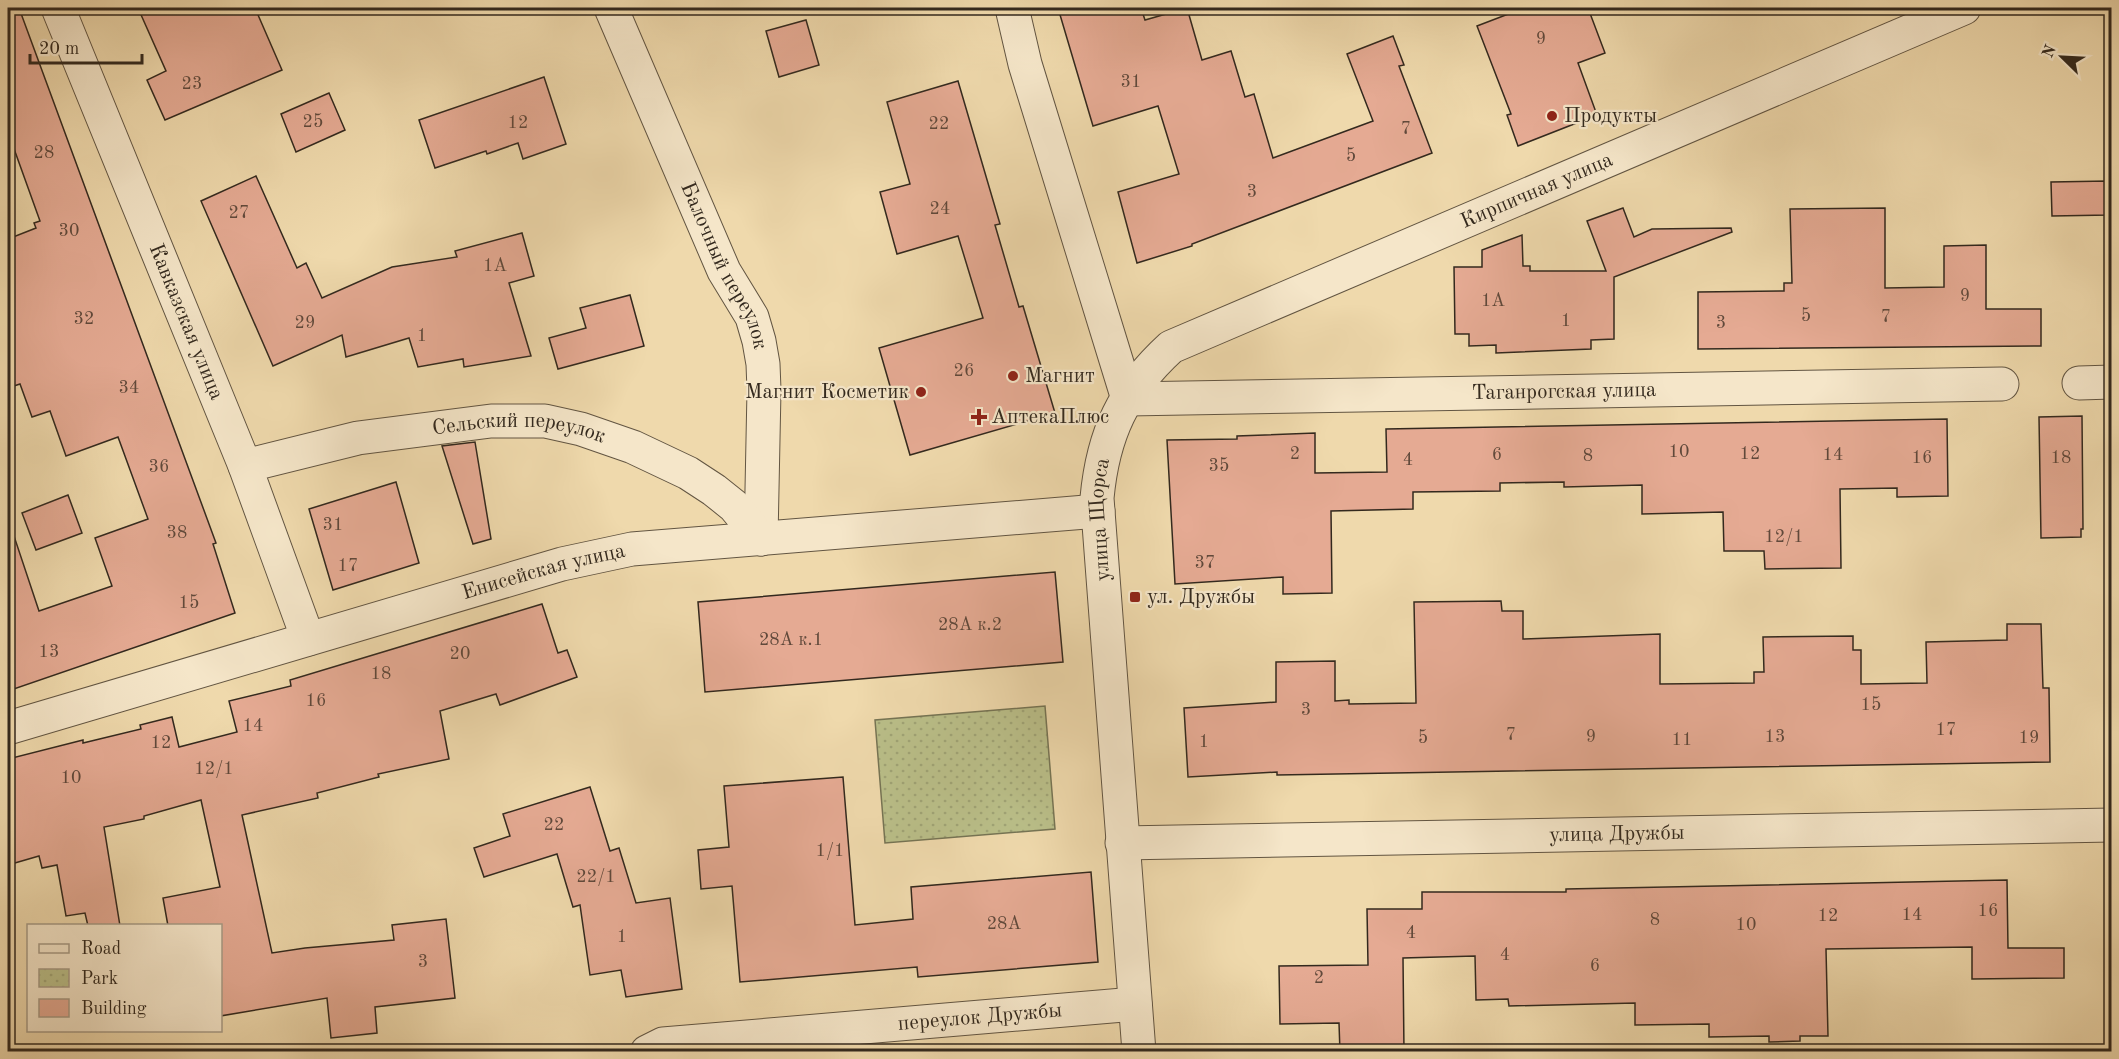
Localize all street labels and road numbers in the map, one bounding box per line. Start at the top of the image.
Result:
street label: Кирпичная улица [1458,149,1616,232]
street label: Балочный переулок [677,179,771,351]
street label: Кавказская улица [145,241,227,403]
street label: Таганрогская улица [1471,379,1656,404]
street label: Сельский переулок [431,410,609,447]
street label: улица Щорса [1086,456,1114,582]
street label: Енисейская улица [459,540,627,604]
street label: улица Дружбы [1549,822,1685,846]
street label: переулок Дружбы [897,1000,1063,1035]

